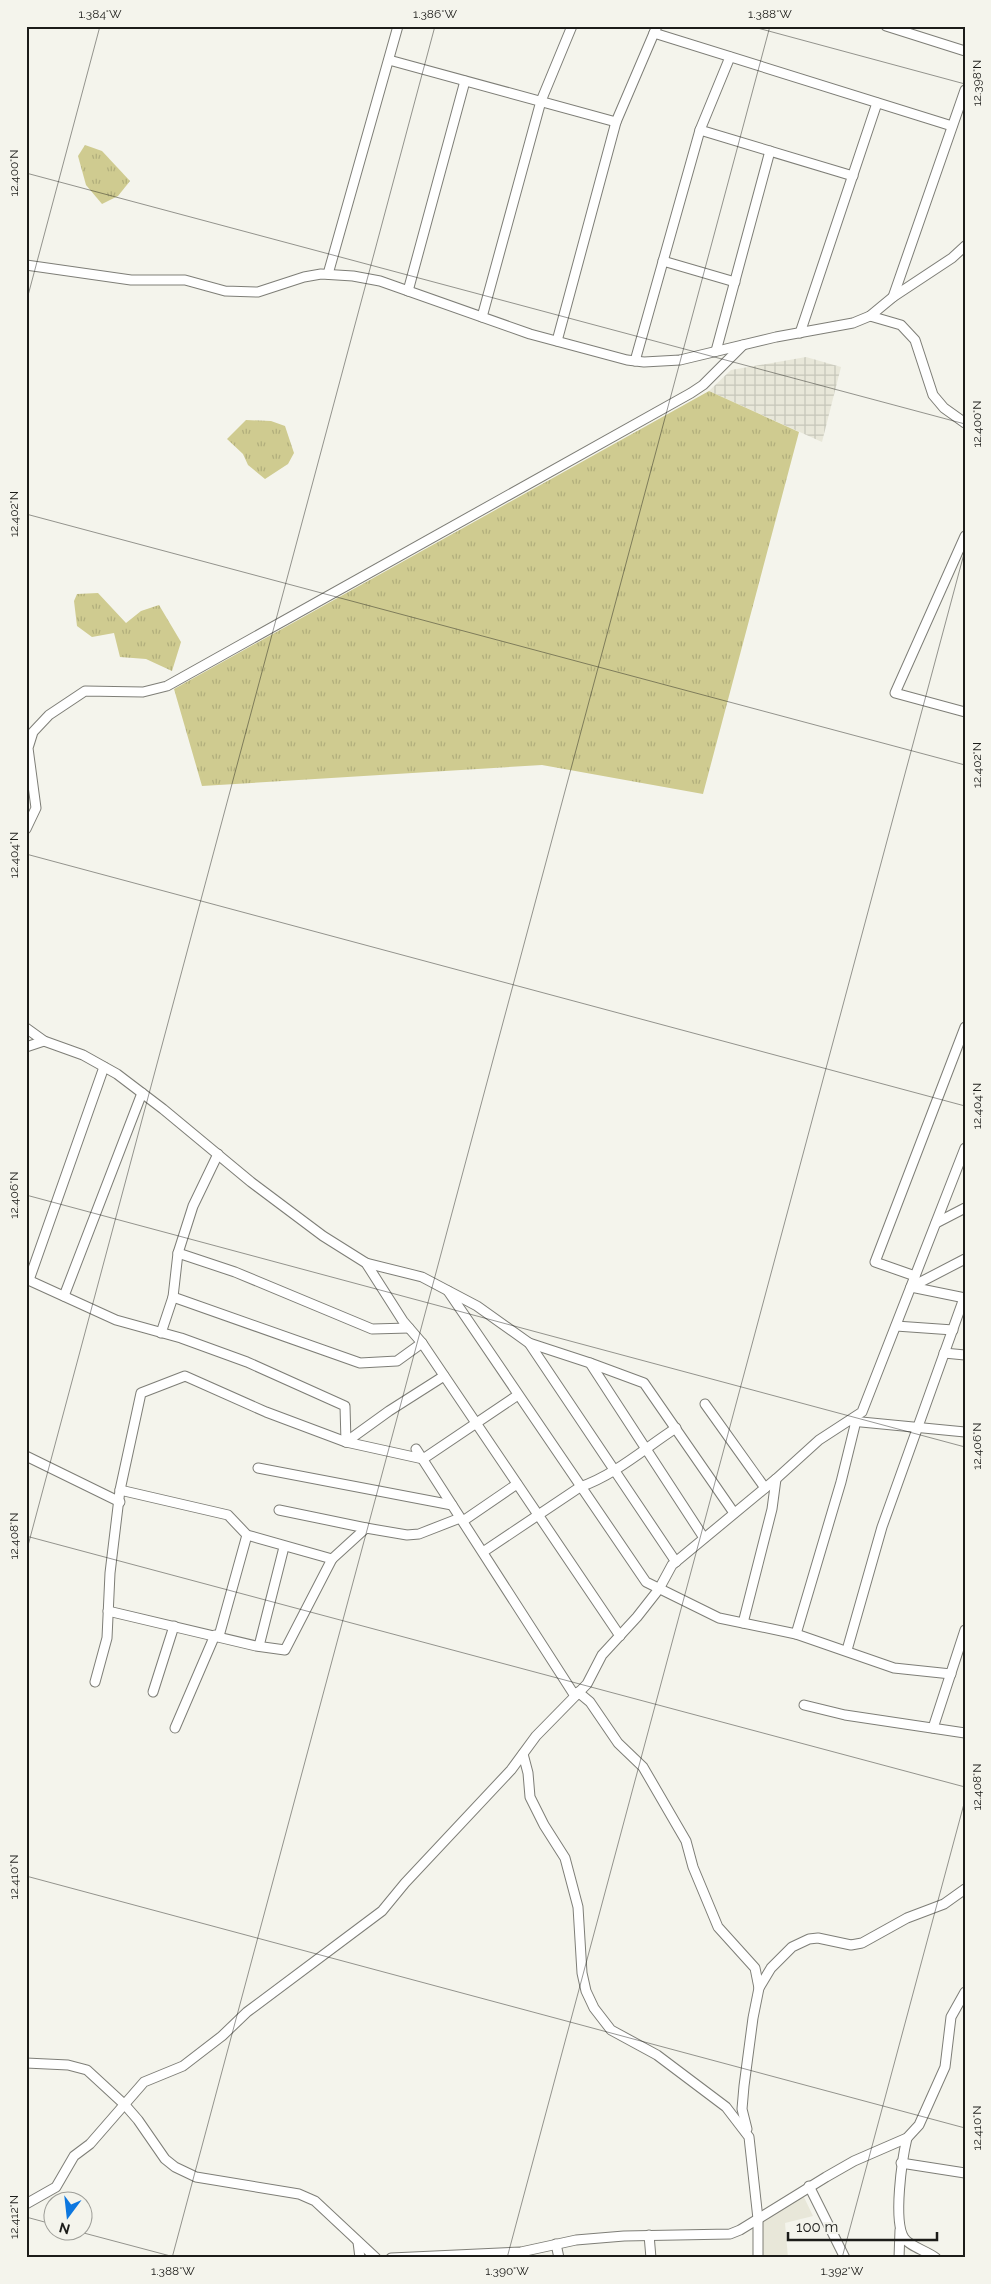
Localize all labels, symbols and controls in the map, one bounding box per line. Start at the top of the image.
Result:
text: 1.384°W [78,7,122,21]
text: 1.386°W [413,7,457,21]
text: 1.388°W [748,7,792,21]
text: 12.398°N [970,60,984,106]
text: 12.400°N [7,149,21,197]
text: 12.400°N [970,400,984,448]
text: 12.402°N [7,491,21,537]
text: 12.402°N [970,742,984,788]
text: 12.404°N [7,832,21,878]
text: 12.404°N [970,1083,984,1129]
text: 12.406°N [7,1171,21,1219]
text: 12.406°N [970,1422,984,1470]
text: 12.408°N [7,1512,21,1560]
text: 12.408°N [970,1763,984,1811]
text: 12.410°N [7,1855,21,1899]
text: 12.410°N [970,2106,984,2150]
north arrow [42,2192,92,2242]
text: 12.412°N [7,2195,21,2239]
scale bar [788,2209,937,2241]
text: 100 m [796,2218,838,2236]
text: N [57,2219,72,2238]
text: 1.388°W [151,2264,195,2278]
text: 1.390°W [485,2264,529,2278]
text: 1.392°W [821,2264,864,2278]

